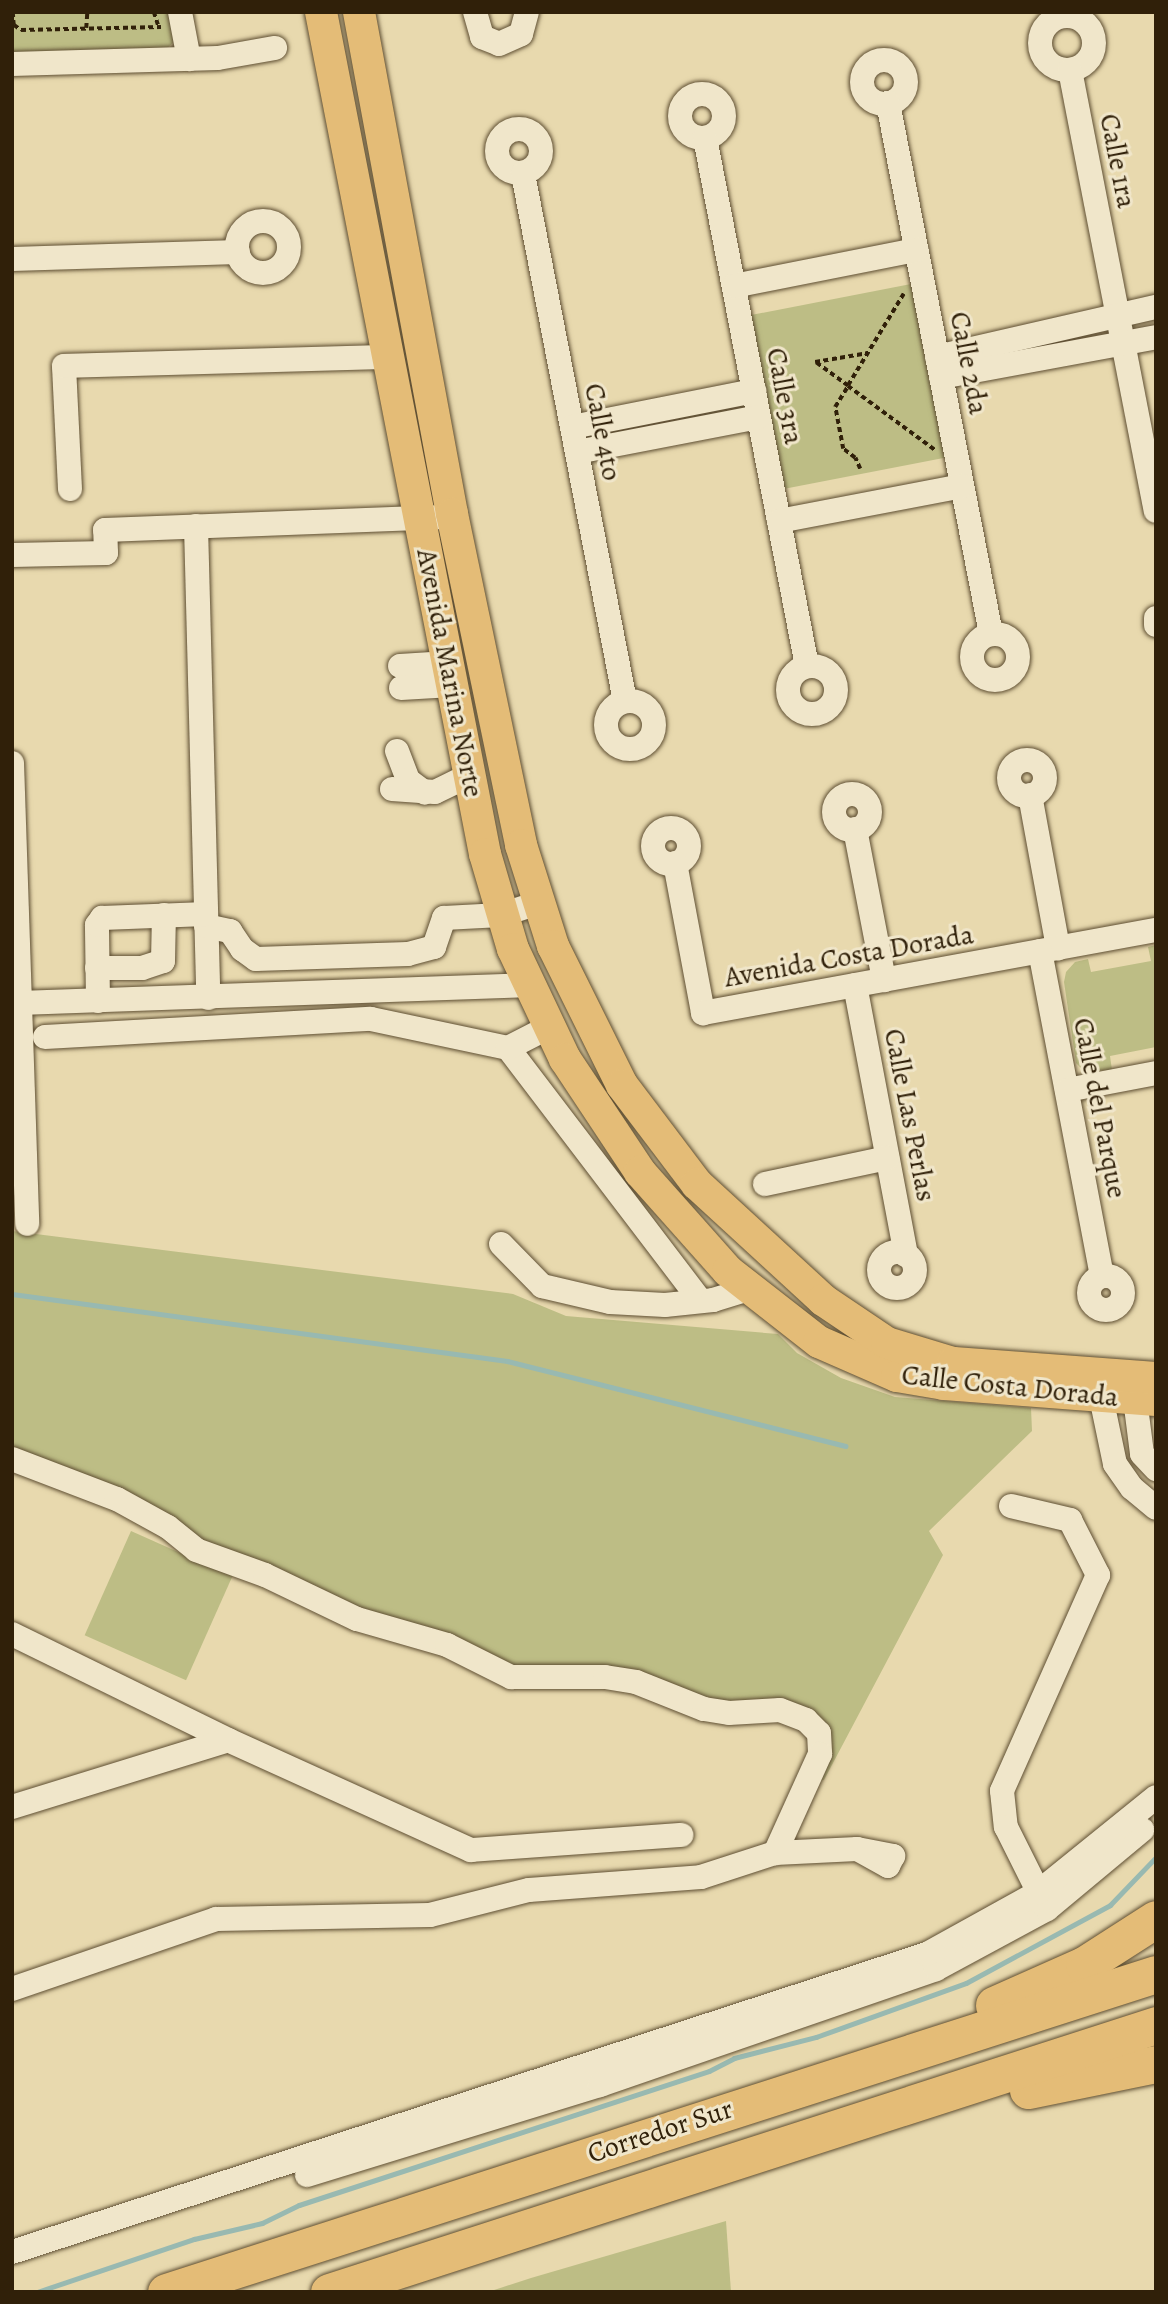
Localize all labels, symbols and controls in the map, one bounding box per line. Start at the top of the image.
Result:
street label: Calle 1ra [1092,111,1144,211]
street label: Calle 2da [943,309,995,417]
street label: Calle 3ra [759,345,811,447]
street label: Calle 4to [577,381,629,483]
street label: Avenida Marina Norte [409,546,491,800]
street label: Avenida Costa Dorada [722,918,976,994]
street label: Calle del Parque [1066,1015,1134,1201]
street label: Calle Las Perlas [877,1026,943,1204]
street label: Calle Costa Dorada [900,1358,1120,1414]
street label: Corredor Sur [583,2092,737,2170]

